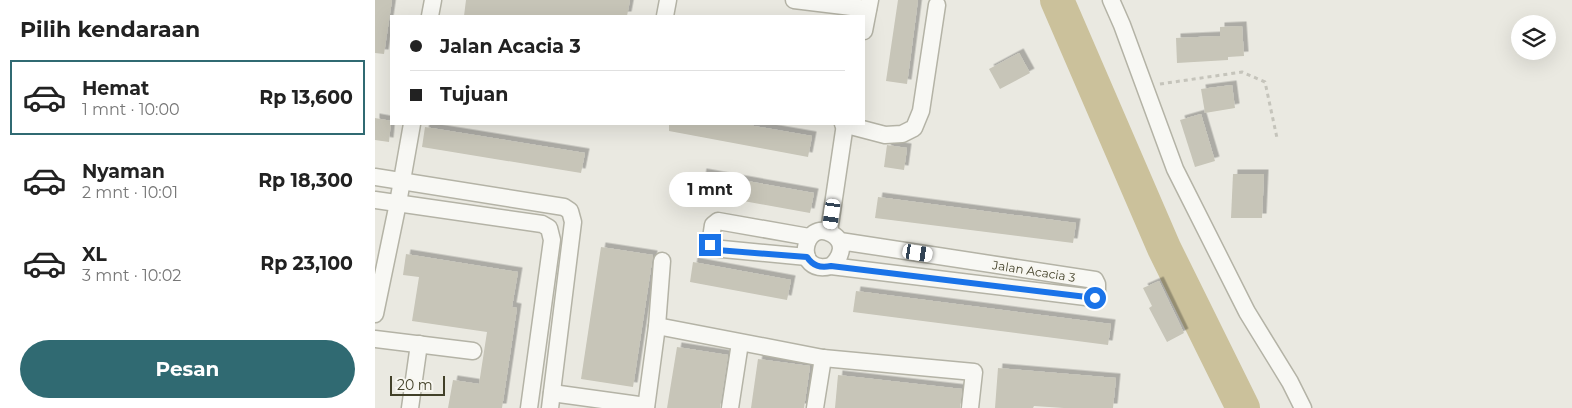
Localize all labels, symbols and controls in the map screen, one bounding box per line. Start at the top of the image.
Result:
map controls [1511,15,1556,60]
button: layers [1511,15,1556,60]
text: Pilih kendaraan [20,16,200,43]
text: Jalan Acacia 3 [440,35,581,58]
icon: car [22,75,67,120]
text: Hemat [82,77,149,100]
text: Tujuan [440,83,508,106]
text: Rp 13,600 [259,86,353,109]
text: 1 mnt · 10:00 [82,100,180,119]
icon: car [22,158,67,203]
text: Nyaman [82,160,165,183]
text: Rp 18,300 [258,169,353,192]
callout: 1 mnt [669,172,751,208]
text: 1 mnt [687,180,733,199]
text: 2 mnt · 10:01 [82,183,178,202]
car [822,198,841,230]
route end [699,234,721,256]
icon: car [22,241,67,286]
text: XL [82,243,107,266]
car [902,243,933,263]
text: Rp 23,100 [260,252,353,275]
street label: Jalan Acacia 3 [990,257,1077,285]
text: 3 mnt · 10:02 [82,266,181,285]
route start [1084,287,1106,309]
button: Pesan [20,340,355,398]
scale bar [390,373,445,396]
text: 20 m [397,376,433,394]

